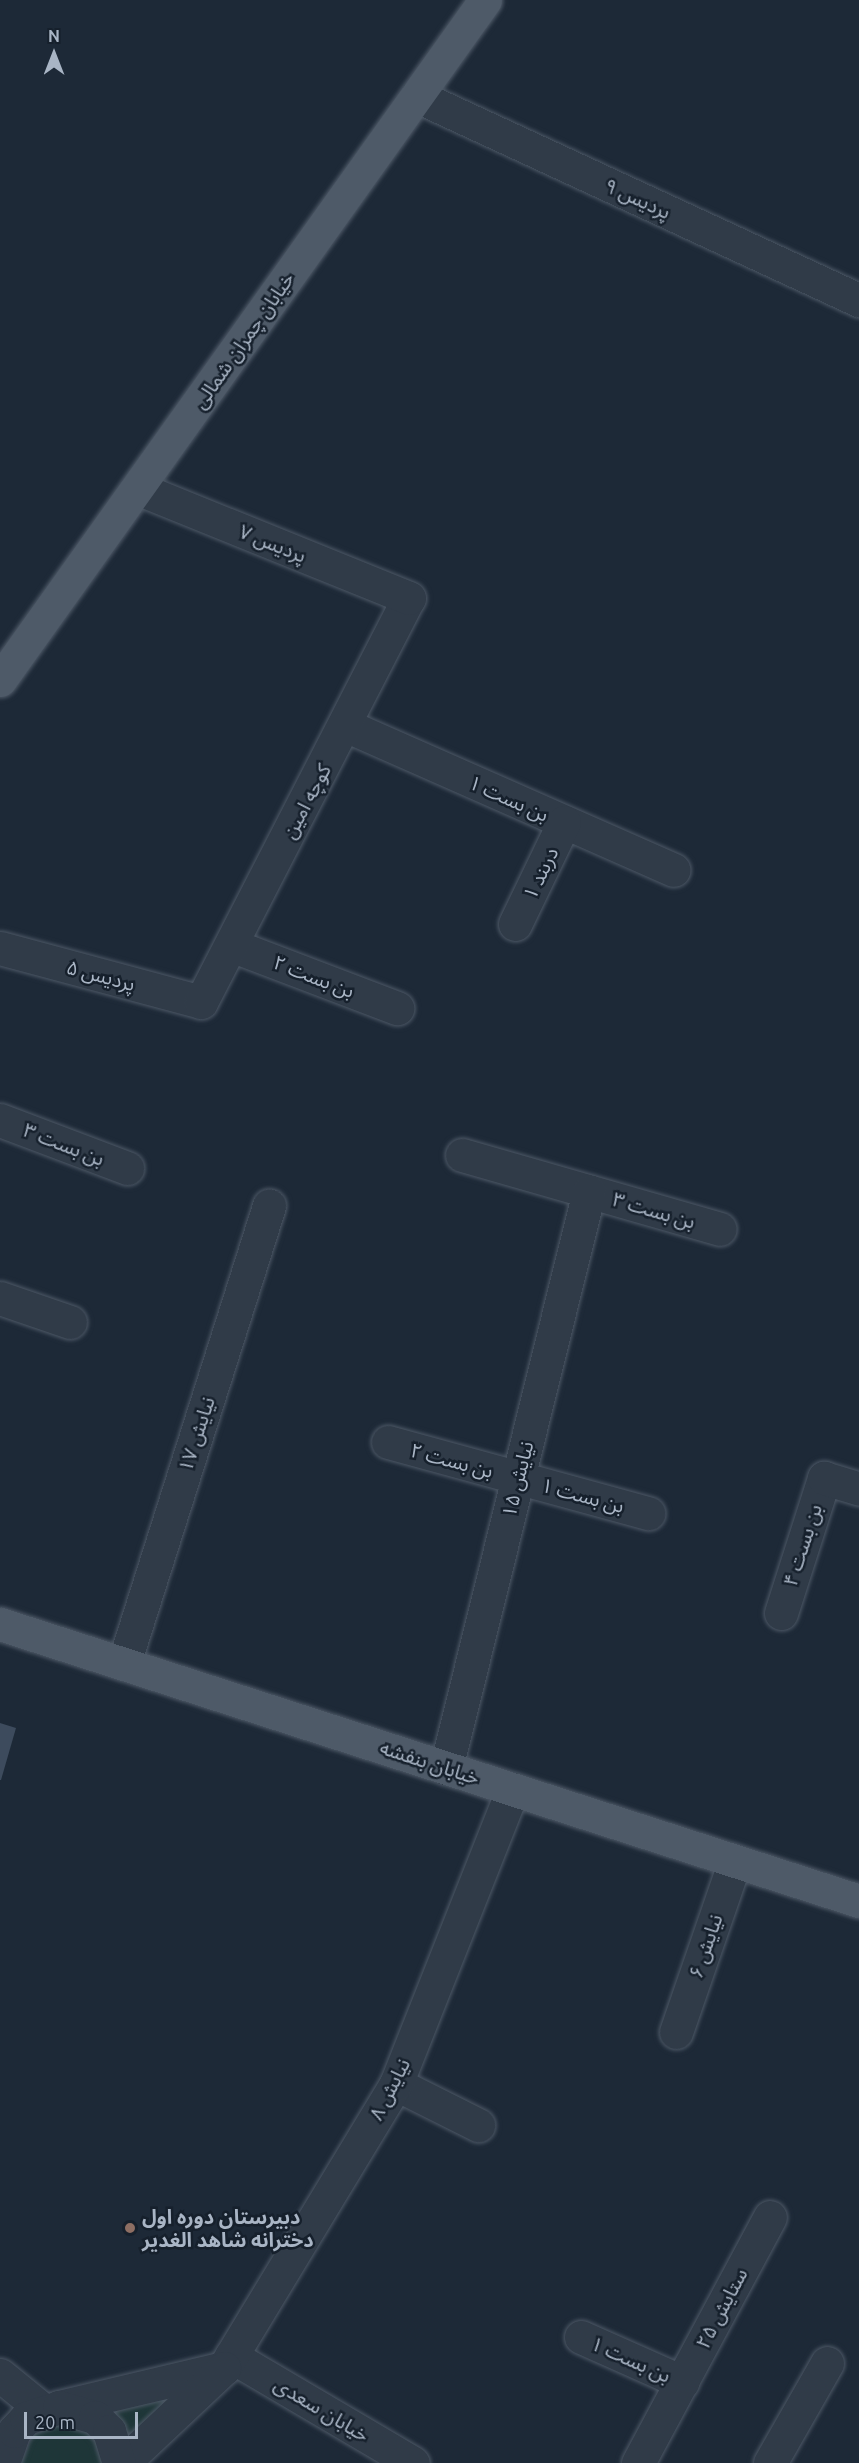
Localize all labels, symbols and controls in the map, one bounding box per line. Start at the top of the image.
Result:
north arrow [24,24,84,84]
text: N [48,27,60,45]
street label: پردیس ۹ [601,172,675,224]
street label: خیابان چمران شمالی [187,267,299,413]
street label: پردیس ۷ [236,519,310,567]
street label: کوچه امین [276,760,336,842]
street label: بن بست ۱ [465,770,553,826]
street label: دربند ۱ [517,843,563,903]
street label: بن بست ۲ [270,950,358,1002]
street label: پردیس ۵ [64,954,138,996]
street label: بن بست ۳ [20,1118,108,1170]
street label: بن بست ۳ [610,1187,698,1233]
street label: نیایش ۱۷ [173,1393,219,1475]
street label: بن بست ۲ [408,1437,496,1483]
street label: نیایش ۱۵ [496,1439,538,1519]
street label: بن بست ۱ [539,1472,627,1518]
street label: بن بست ۴ [777,1501,827,1589]
street label: خیابان بنفشه [377,1735,483,1789]
street label: نیایش ۶ [683,1911,727,1981]
street label: نیایش ۸ [363,2054,415,2124]
place label: دبیرستان دوره اول دخترانه شاهد الغدیر [142,2204,314,2251]
marker: دبیرستان دوره اول دخترانه شاهد الغدیر [123,2221,137,2235]
street label: ستایش ۲۵ [690,2264,752,2352]
street label: بن بست ۱ [587,2331,675,2387]
street label: خیابان سعدی [270,2371,374,2447]
scale bar [27,2400,141,2438]
text: 20 m [35,2412,75,2432]

